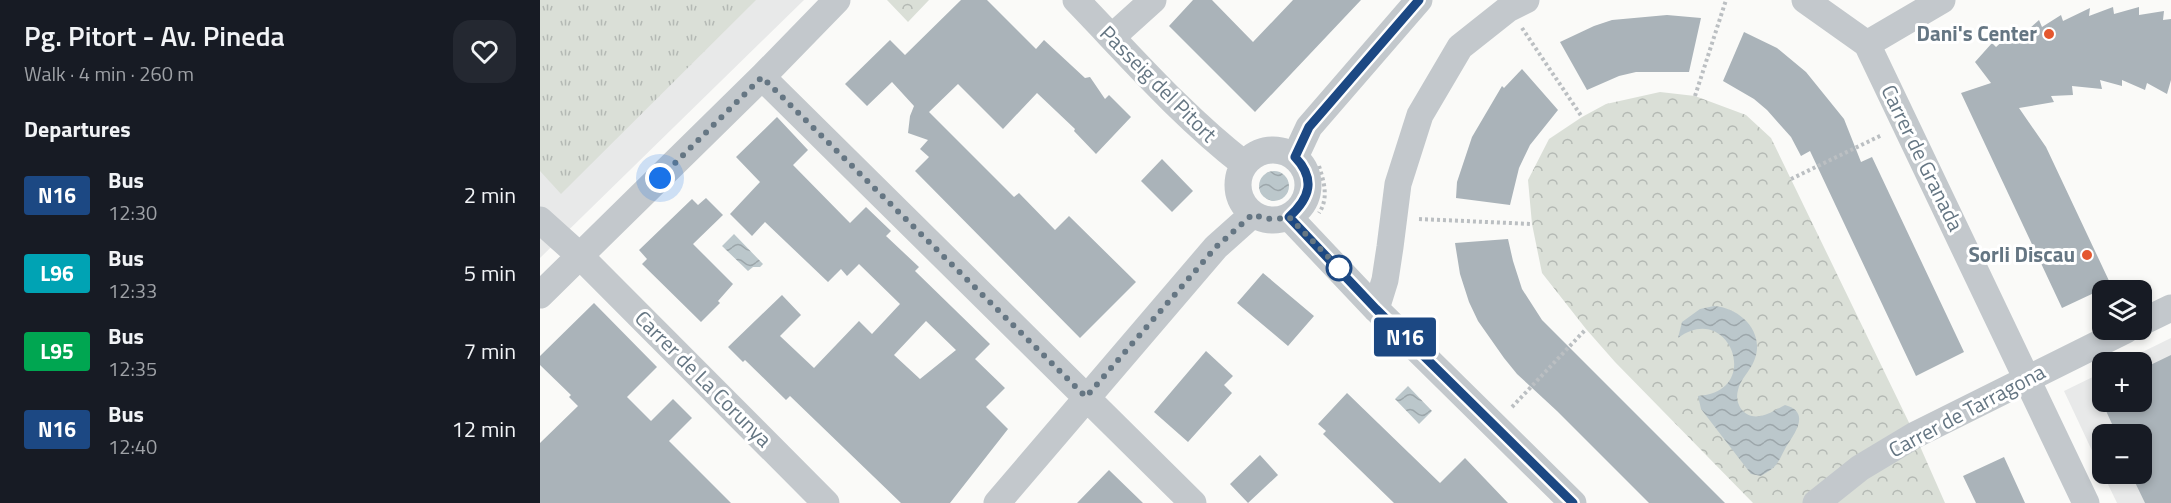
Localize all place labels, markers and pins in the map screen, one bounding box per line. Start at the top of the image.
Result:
place label: Dani's Center [1917,17,2037,49]
marker: Dani's Center [2042,27,2056,41]
place label: Sorli Discau [1968,238,2075,270]
marker: Sorli Discau [2080,248,2094,262]
unlabelled marker [1326,255,1352,281]

